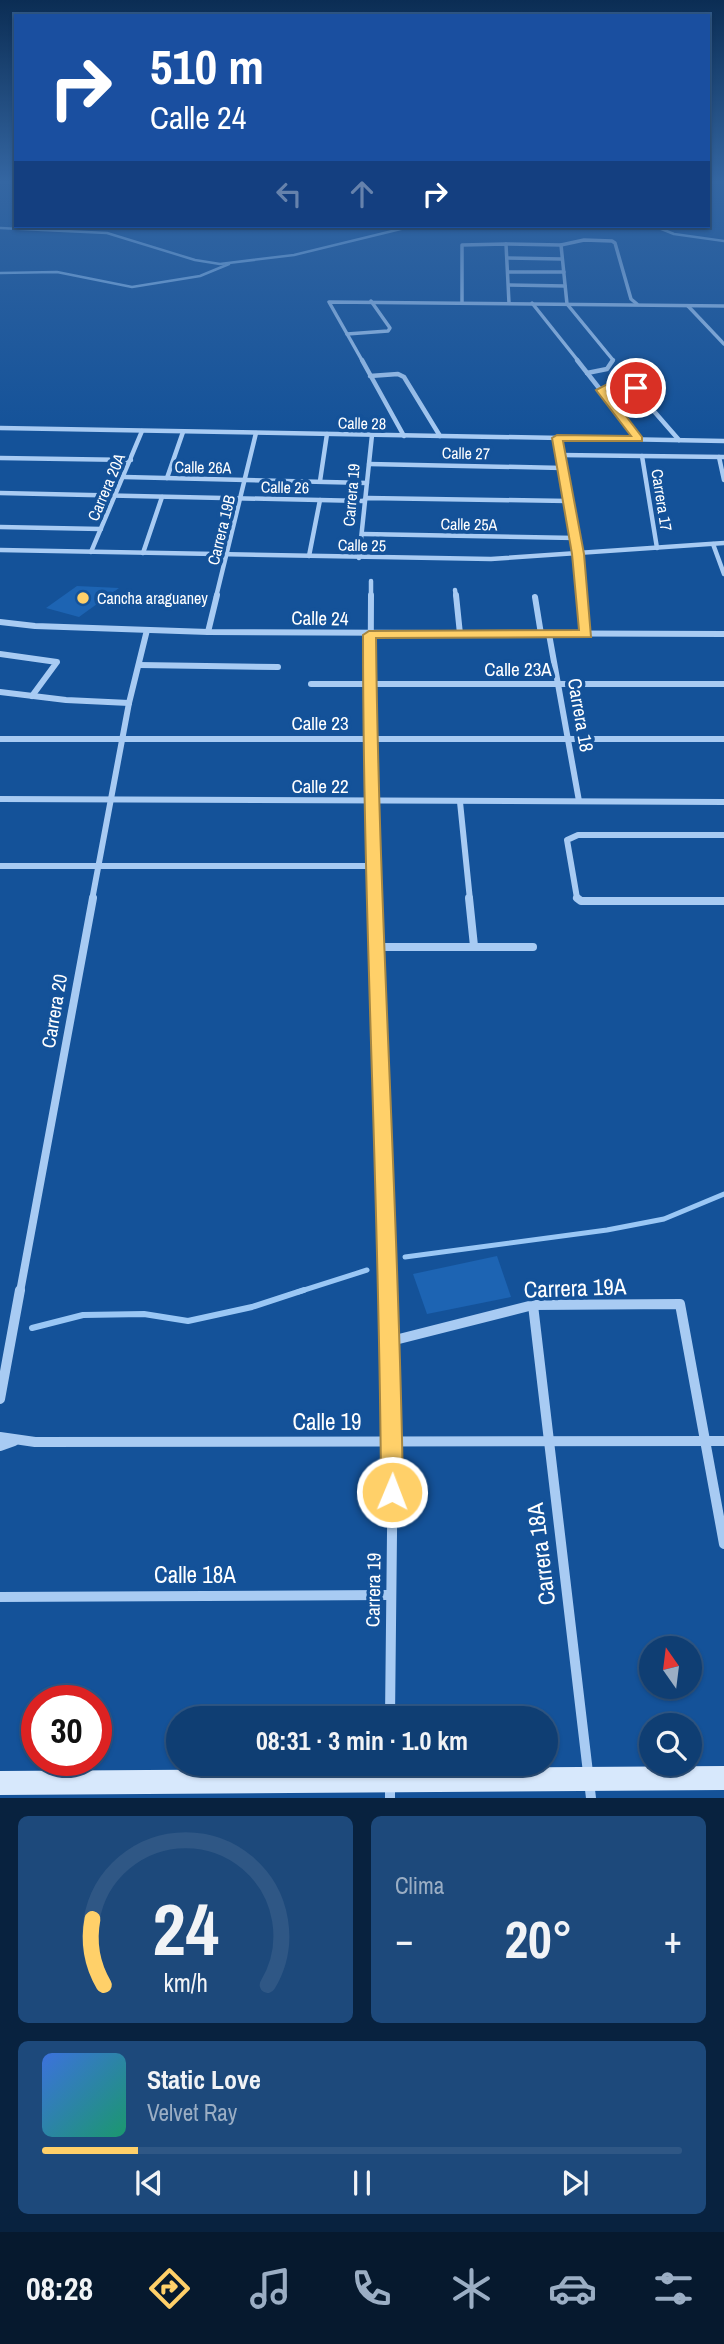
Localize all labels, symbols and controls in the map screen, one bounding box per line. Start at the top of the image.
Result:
text: 510 m [150,33,264,99]
icon: right [35,42,126,133]
text: Calle 24 [150,96,246,139]
icon: left [270,175,308,213]
icon: ahead [343,175,381,213]
icon: right [416,175,454,213]
pin [606,358,666,418]
icon: arrive [617,369,655,407]
street label: Calle 28 [338,412,386,434]
street label: Calle 27 [442,442,490,464]
street label: Carrera 20A [82,450,130,524]
street label: Calle 26A [174,456,232,478]
street label: Carrera 19 [337,463,365,527]
street label: Carrera 17 [646,467,678,533]
street label: Calle 26 [261,476,309,498]
street label: Carrera 19B [202,492,240,567]
street label: Calle 25A [440,513,498,535]
street label: Calle 25 [338,534,386,556]
place label: Cancha araguaney [97,587,208,609]
marker: Cancha araguaney [75,590,91,606]
street label: Calle 24 [291,605,349,632]
street label: Calle 23A [484,656,552,682]
street label: Carrera 18 [562,676,600,754]
street label: Calle 23 [291,710,349,736]
street label: Calle 22 [291,773,349,799]
street label: Carrera 20 [35,972,73,1050]
street label: Carrera 19A [523,1270,627,1305]
street label: Calle 19 [292,1406,362,1437]
position arrow [355,1455,429,1529]
street label: Carrera 18A [519,1501,562,1607]
street label: Carrera 19 [359,1553,387,1627]
street label: Calle 18A [154,1559,236,1590]
north arrow [639,1636,702,1699]
map controls [639,1636,702,1776]
speed limit sign: 30 [21,1685,112,1776]
button: search [639,1713,702,1776]
text: 08:31 · 3 min · 1.0 km [256,1723,468,1758]
text: Clima [395,1870,444,1901]
text: 24 [152,1881,219,1979]
text: 20° [504,1904,573,1974]
text: − [395,1914,413,1965]
text: + [664,1914,682,1965]
text: km/h [163,1966,208,2000]
text: Static Love [147,2062,261,2097]
text: Velvet Ray [147,2097,237,2128]
icon: previous [130,2164,168,2202]
icon: pause [343,2164,381,2202]
icon: next [556,2164,594,2202]
icon: directions [145,2264,194,2313]
icon: music [246,2264,295,2313]
icon: phone [347,2264,396,2313]
icon: climate [447,2264,496,2313]
icon: car [548,2264,597,2313]
icon: filters [649,2264,698,2313]
text: 08:28 [26,2267,93,2310]

